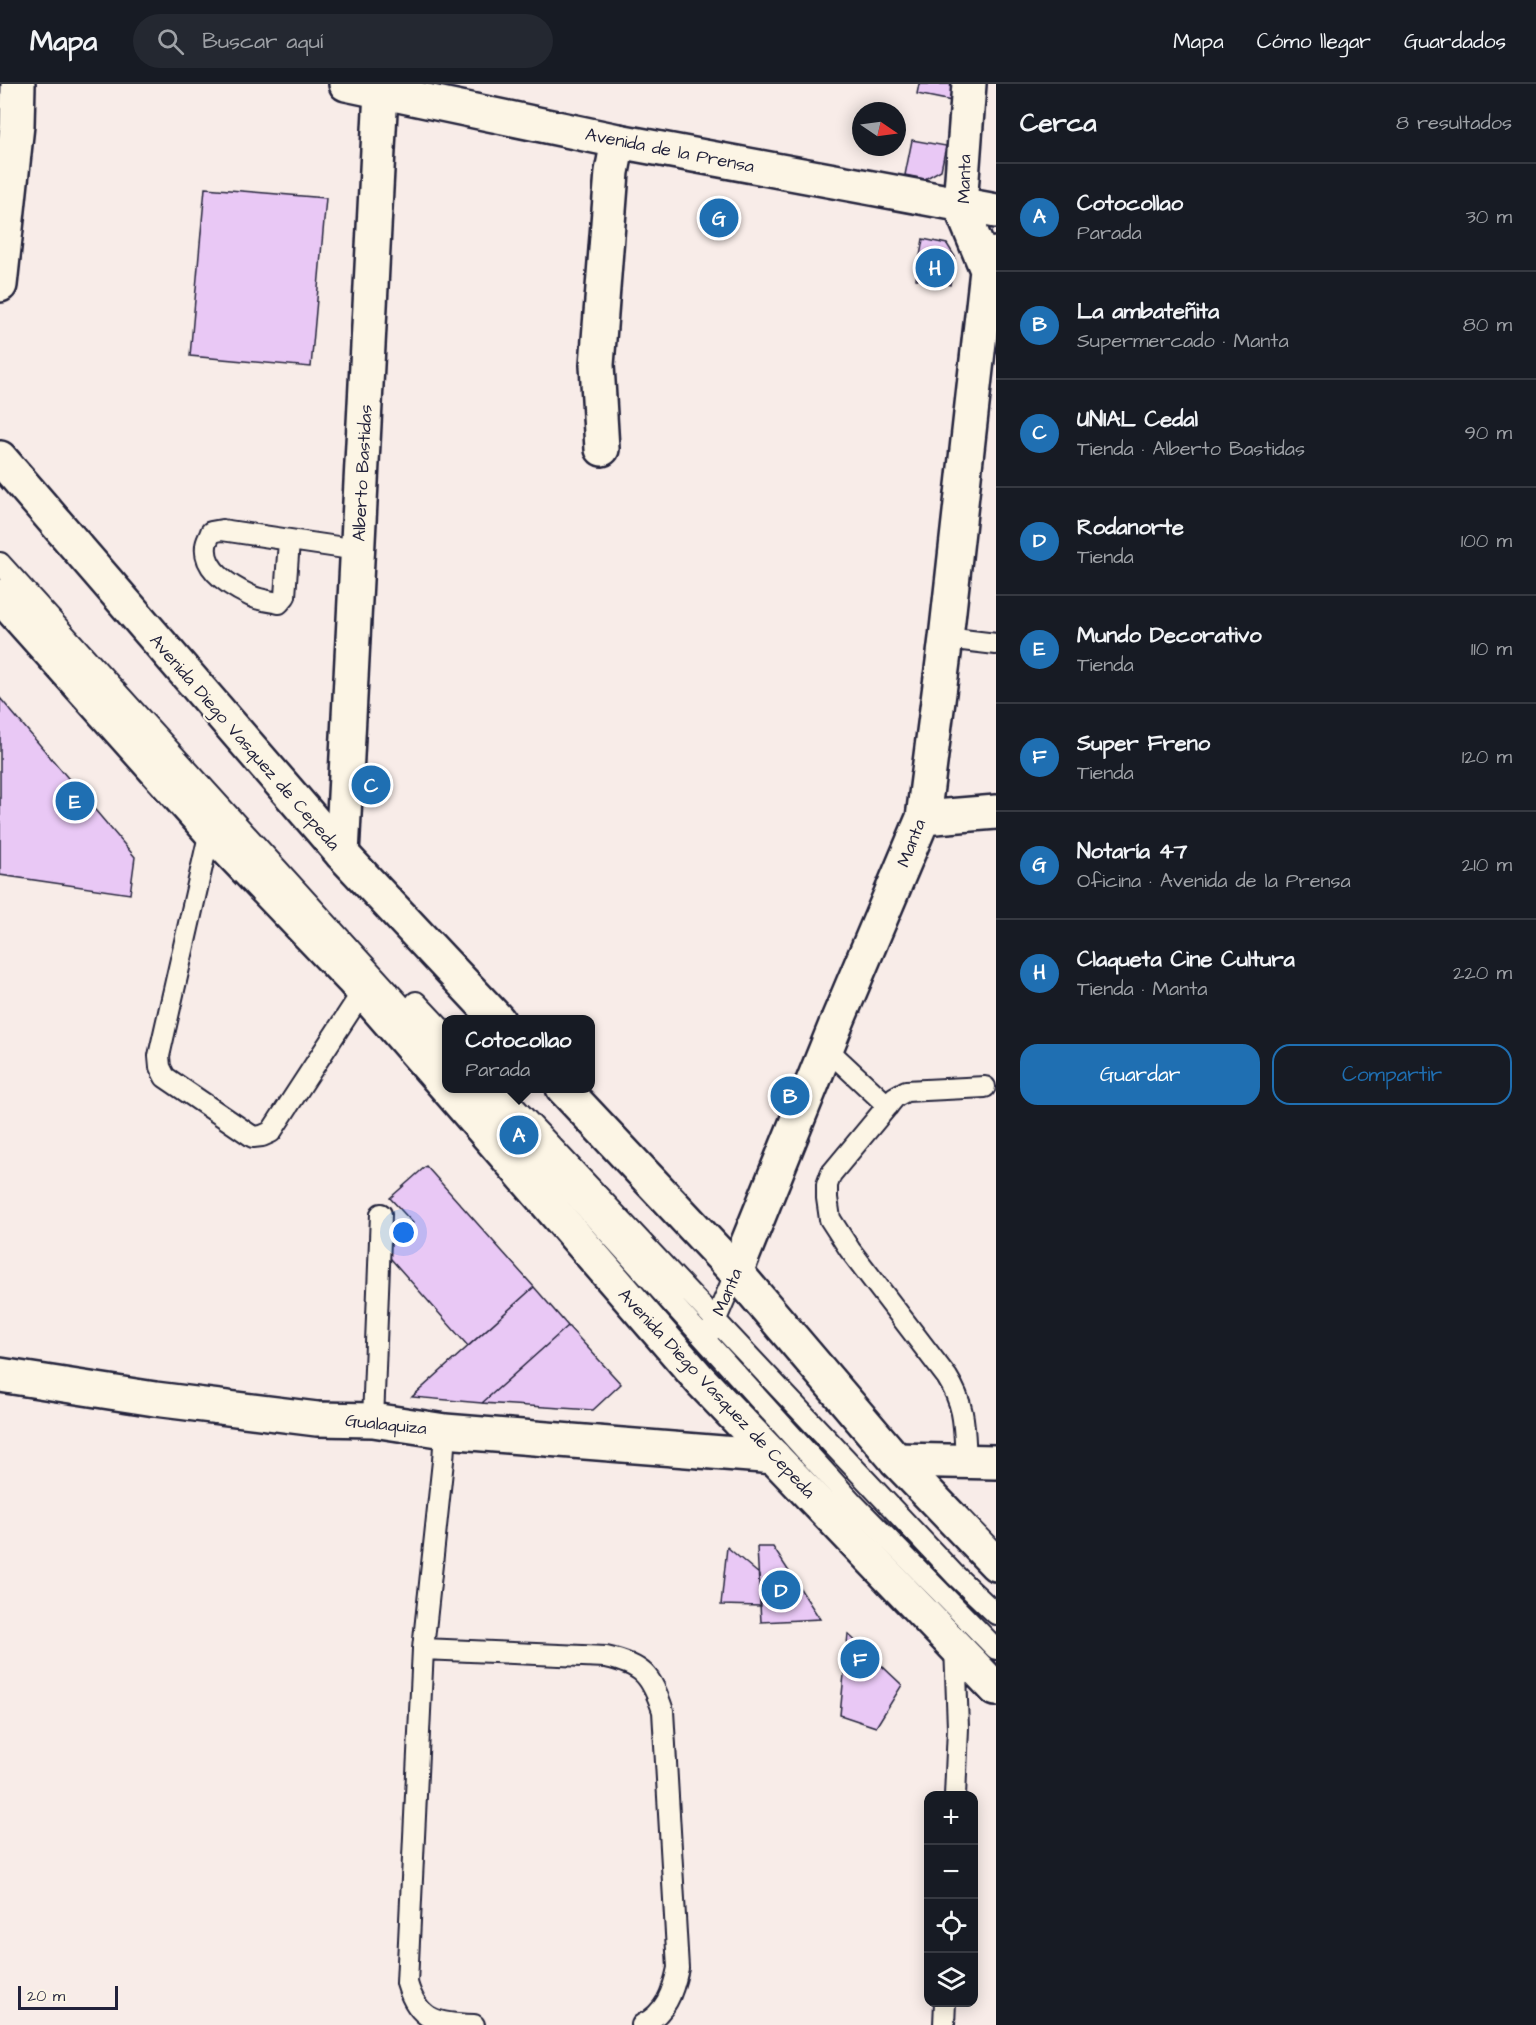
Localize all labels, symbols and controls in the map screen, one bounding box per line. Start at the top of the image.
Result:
search box [133,14,553,68]
text: Mapa [30,22,97,61]
icon: search [154,25,187,58]
text: Buscar aquí [202,26,323,57]
text: Mapa [1173,27,1224,56]
text: Cómo llegar [1257,27,1371,56]
text: Guardados [1404,27,1506,56]
north arrow [852,102,906,156]
text: Cerca [1020,105,1097,141]
text: 8 resultados [1396,109,1512,137]
street label: Avenida de la Prensa [583,122,757,179]
street label: Manta [952,154,977,204]
text: Cotocollao [1077,188,1183,219]
pin: G [700,196,738,240]
text: A [1033,203,1046,231]
text: 30 m [1466,203,1512,231]
text: Parada [1077,219,1142,247]
pin: H [916,246,954,291]
text: La ambateñita [1077,296,1219,327]
text: B [1032,311,1047,339]
text: 80 m [1463,311,1512,339]
text: Supermercado · Manta [1077,327,1289,355]
street label: Alberto Bastidas [346,404,379,542]
text: UNIAL Cedal [1077,404,1198,435]
text: C [1032,419,1047,447]
text: 90 m [1464,419,1512,447]
text: Tienda · Alberto Bastidas [1077,435,1305,463]
text: Rodanorte [1077,512,1184,543]
text: D [1033,527,1046,555]
text: 100 m [1461,527,1512,555]
text: Tienda [1077,543,1134,571]
text: Mundo Decorativo [1077,620,1262,651]
street label: Avenida Diego Vasquez de Cepeda [143,629,346,857]
text: E [1034,635,1045,663]
text: 110 m [1471,635,1512,663]
text: Tienda [1077,651,1134,679]
text: Super Freno [1077,728,1210,759]
text: F [1033,743,1046,771]
text: 120 m [1462,743,1512,771]
text: Tienda [1077,759,1134,787]
pin: C [352,762,391,808]
pin: E [56,778,94,824]
street label: Manta [891,816,932,871]
text: Notaría 47 [1077,836,1187,867]
text: G [1033,851,1046,879]
text: 210 m [1462,851,1512,879]
text: Oficina · Avenida de la Prensa [1077,867,1351,895]
text: Claqueta Cine Cultura [1077,944,1295,975]
text: H [1033,959,1046,987]
text: 220 m [1453,959,1512,987]
text: Tienda · Manta [1077,975,1208,1003]
popup [442,1015,595,1093]
text: Cotocollao [465,1025,572,1056]
button: Guardar [1020,1044,1260,1105]
button: Compartir [1272,1044,1512,1105]
text: Parada [465,1056,530,1084]
pin: B [770,1074,810,1118]
pin: A [500,1112,538,1158]
your location [389,1218,418,1247]
street label: Manta [706,1265,749,1320]
street label: Avenida Diego Vasquez de Cepeda [612,1283,821,1505]
street label: Gualaquiza [344,1408,428,1441]
pin: D [762,1568,800,1612]
pin: F [840,1636,880,1682]
map controls [924,1791,978,2007]
button: + [924,1791,978,1845]
button: − [924,1845,978,1899]
button: locate [924,1899,978,1953]
button: layers [924,1953,978,2007]
scale bar [18,1983,118,2010]
text: 20 m [27,1985,65,2007]

